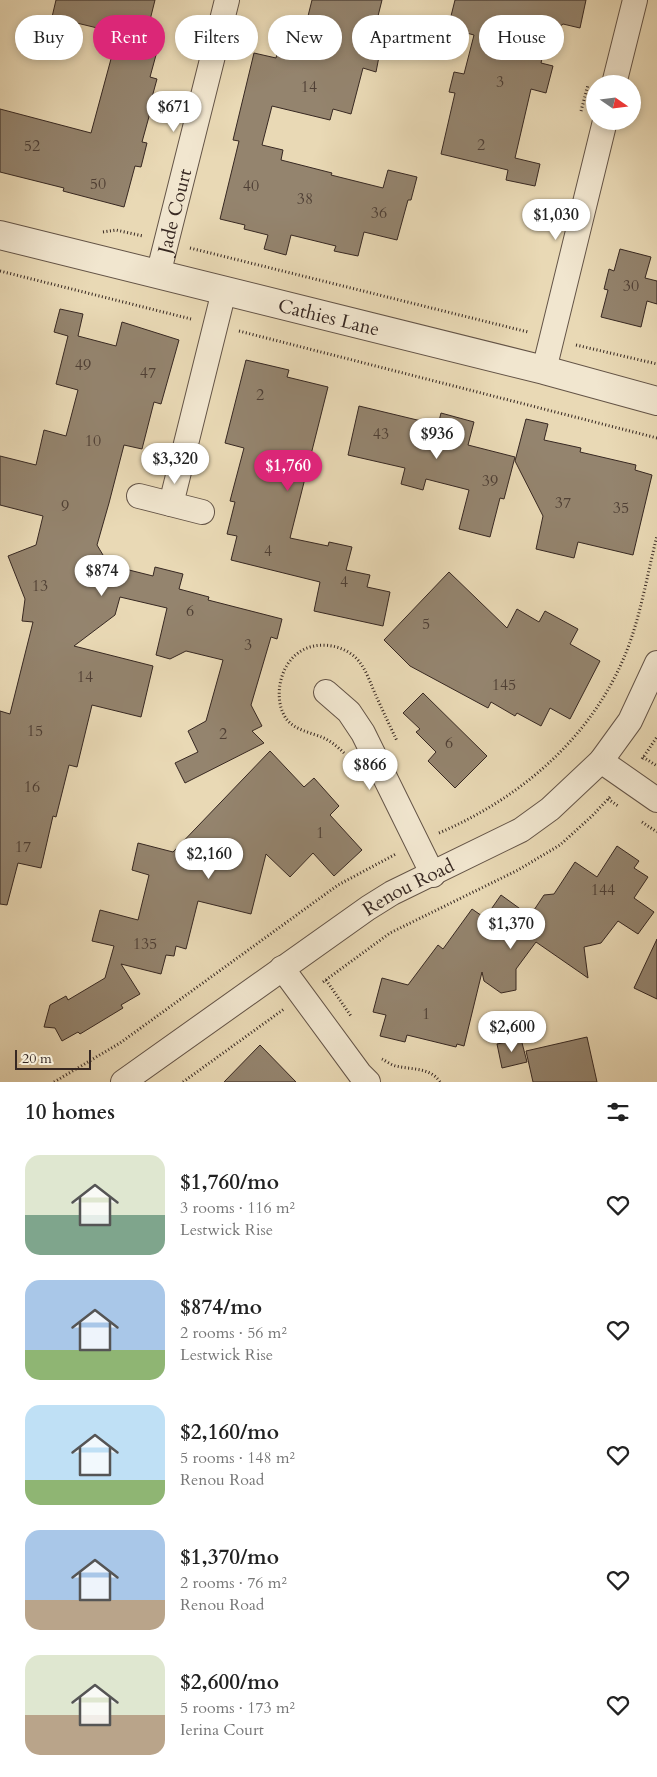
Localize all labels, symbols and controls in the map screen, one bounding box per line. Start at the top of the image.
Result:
chip: Buy [15,15,83,60]
chip: Rent [93,15,165,60]
chip: Filters [175,15,258,60]
chip: New [268,15,342,60]
chip: Apartment [352,15,469,60]
chip: House [479,15,564,60]
house number: 3 [496,71,504,93]
north arrow [586,75,641,130]
map controls [586,75,641,130]
house number: 14 [301,76,317,98]
pin: $671 [144,90,204,133]
text: $671 [158,96,190,118]
house number: 2 [477,134,485,156]
house number: 52 [24,135,40,157]
street label: Jade Court [151,166,198,259]
house number: 50 [90,173,106,195]
house number: 40 [243,175,259,197]
house number: 38 [297,188,313,210]
pin: $1,030 [515,198,597,241]
house number: 36 [371,202,387,224]
text: $1,030 [533,204,579,226]
house number: 30 [623,275,639,297]
street label: Cathies Lane [275,292,382,343]
house number: 49 [75,354,91,376]
house number: 47 [140,362,156,384]
house number: 2 [256,384,264,406]
pin: $936 [407,418,467,460]
house number: 43 [373,423,389,445]
text: $936 [421,423,453,445]
house number: 10 [85,430,101,452]
pin: $3,320 [134,442,216,485]
text: $3,320 [152,448,198,470]
pin: $1,760 [247,450,329,492]
text: $1,760 [265,455,311,477]
house number: 39 [482,470,498,492]
house number: 37 [555,492,571,514]
house number: 9 [61,495,69,517]
house number: 35 [613,497,629,519]
house number: 4 [264,540,272,562]
pin: $874 [72,554,132,597]
text: $874 [86,560,118,582]
house number: 4 [340,571,348,593]
house number: 13 [32,575,48,597]
house number: 6 [186,600,194,622]
house number: 5 [422,613,430,635]
house number: 3 [244,634,252,656]
house number: 14 [77,666,93,688]
house number: 145 [492,674,516,696]
house number: 15 [27,720,43,742]
house number: 2 [219,723,227,745]
house number: 6 [445,732,453,754]
pin: $866 [340,748,400,791]
text: $866 [354,754,386,776]
house number: 16 [24,776,40,798]
house number: 1 [316,822,324,844]
house number: 17 [15,836,31,858]
pin: $2,160 [168,838,250,880]
text: $2,160 [186,843,232,865]
street label: Renou Road [358,853,459,922]
house number: 144 [591,879,615,901]
pin: $1,370 [470,908,552,950]
text: $1,370 [488,913,534,935]
house number: 135 [133,933,157,955]
house number: 1 [422,1003,430,1025]
pin: $2,600 [471,1010,553,1053]
text: $2,600 [489,1016,535,1038]
scale bar [15,1047,91,1070]
text: 20 m [22,1049,52,1068]
text: 10 homes [25,1098,115,1127]
icon: filters [604,1098,632,1126]
text: $1,760/mo [180,1168,279,1197]
icon: home [65,1175,125,1235]
icon: heart [604,1191,632,1219]
text: 3 rooms · 116 m² [180,1197,295,1219]
text: Lestwick Rise [180,1219,273,1241]
text: $874/mo [180,1293,262,1322]
icon: home [65,1300,125,1360]
icon: heart [604,1316,632,1344]
text: 2 rooms · 56 m² [180,1322,287,1344]
text: Lestwick Rise [180,1344,273,1366]
text: $2,160/mo [180,1418,279,1447]
icon: home [65,1425,125,1485]
icon: heart [604,1441,632,1469]
text: 5 rooms · 148 m² [180,1447,295,1469]
text: Renou Road [180,1469,264,1491]
text: $1,370/mo [180,1543,279,1572]
icon: home [65,1550,125,1610]
icon: heart [604,1566,632,1594]
text: 2 rooms · 76 m² [180,1572,287,1594]
text: Renou Road [180,1594,264,1616]
text: $2,600/mo [180,1668,279,1697]
icon: home [65,1675,125,1735]
icon: heart [604,1691,632,1719]
text: 5 rooms · 173 m² [180,1697,295,1719]
text: Ierina Court [180,1719,264,1741]

